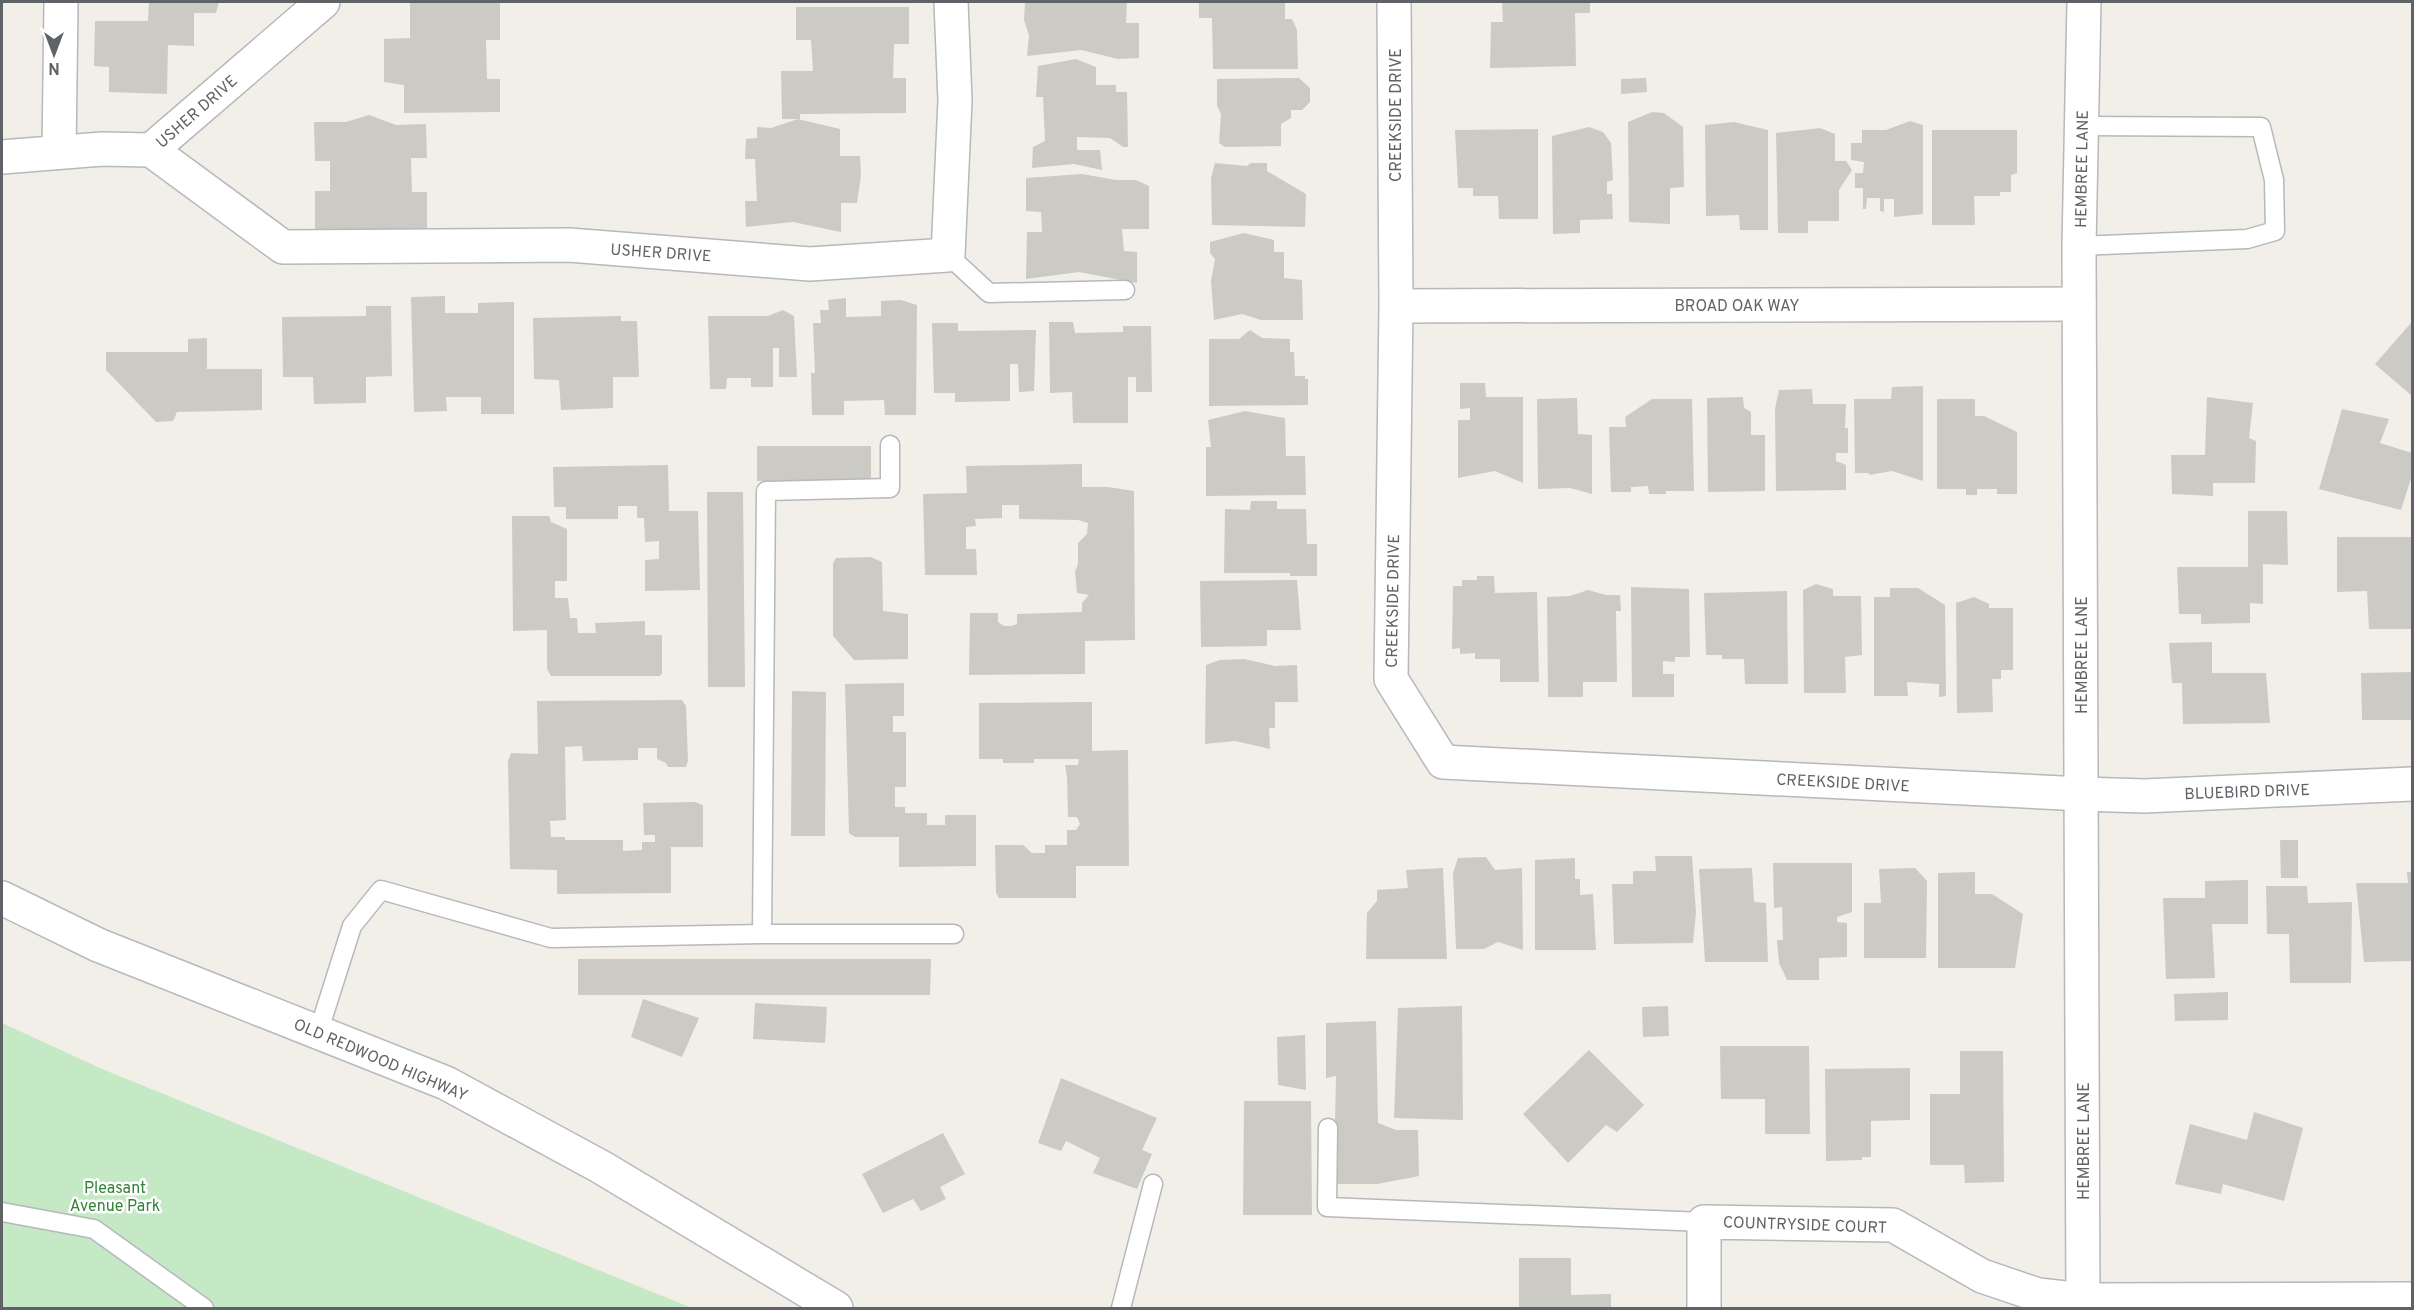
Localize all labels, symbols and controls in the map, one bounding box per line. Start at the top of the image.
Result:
north arrow [24,24,84,84]
street label: CREEKSIDE DRIVE [1387,48,1407,182]
text: N [48,57,60,77]
street label: USHER DRIVE [153,72,242,153]
street label: HEMBREE LANE [2072,110,2094,228]
street label: USHER DRIVE [610,240,712,268]
street label: BROAD OAK WAY [1674,297,1800,317]
street label: CREEKSIDE DRIVE [1383,534,1405,668]
street label: HEMBREE LANE [2073,596,2093,714]
street label: CREEKSIDE DRIVE [1776,771,1910,797]
street label: BLUEBIRD DRIVE [2184,781,2310,805]
street label: OLD REDWOOD HIGHWAY [290,1015,470,1107]
street label: HEMBREE LANE [2075,1082,2095,1200]
park label: Pleasant Avenue Park [70,1179,160,1217]
street label: COUNTRYSIDE COURT [1723,1213,1887,1239]

